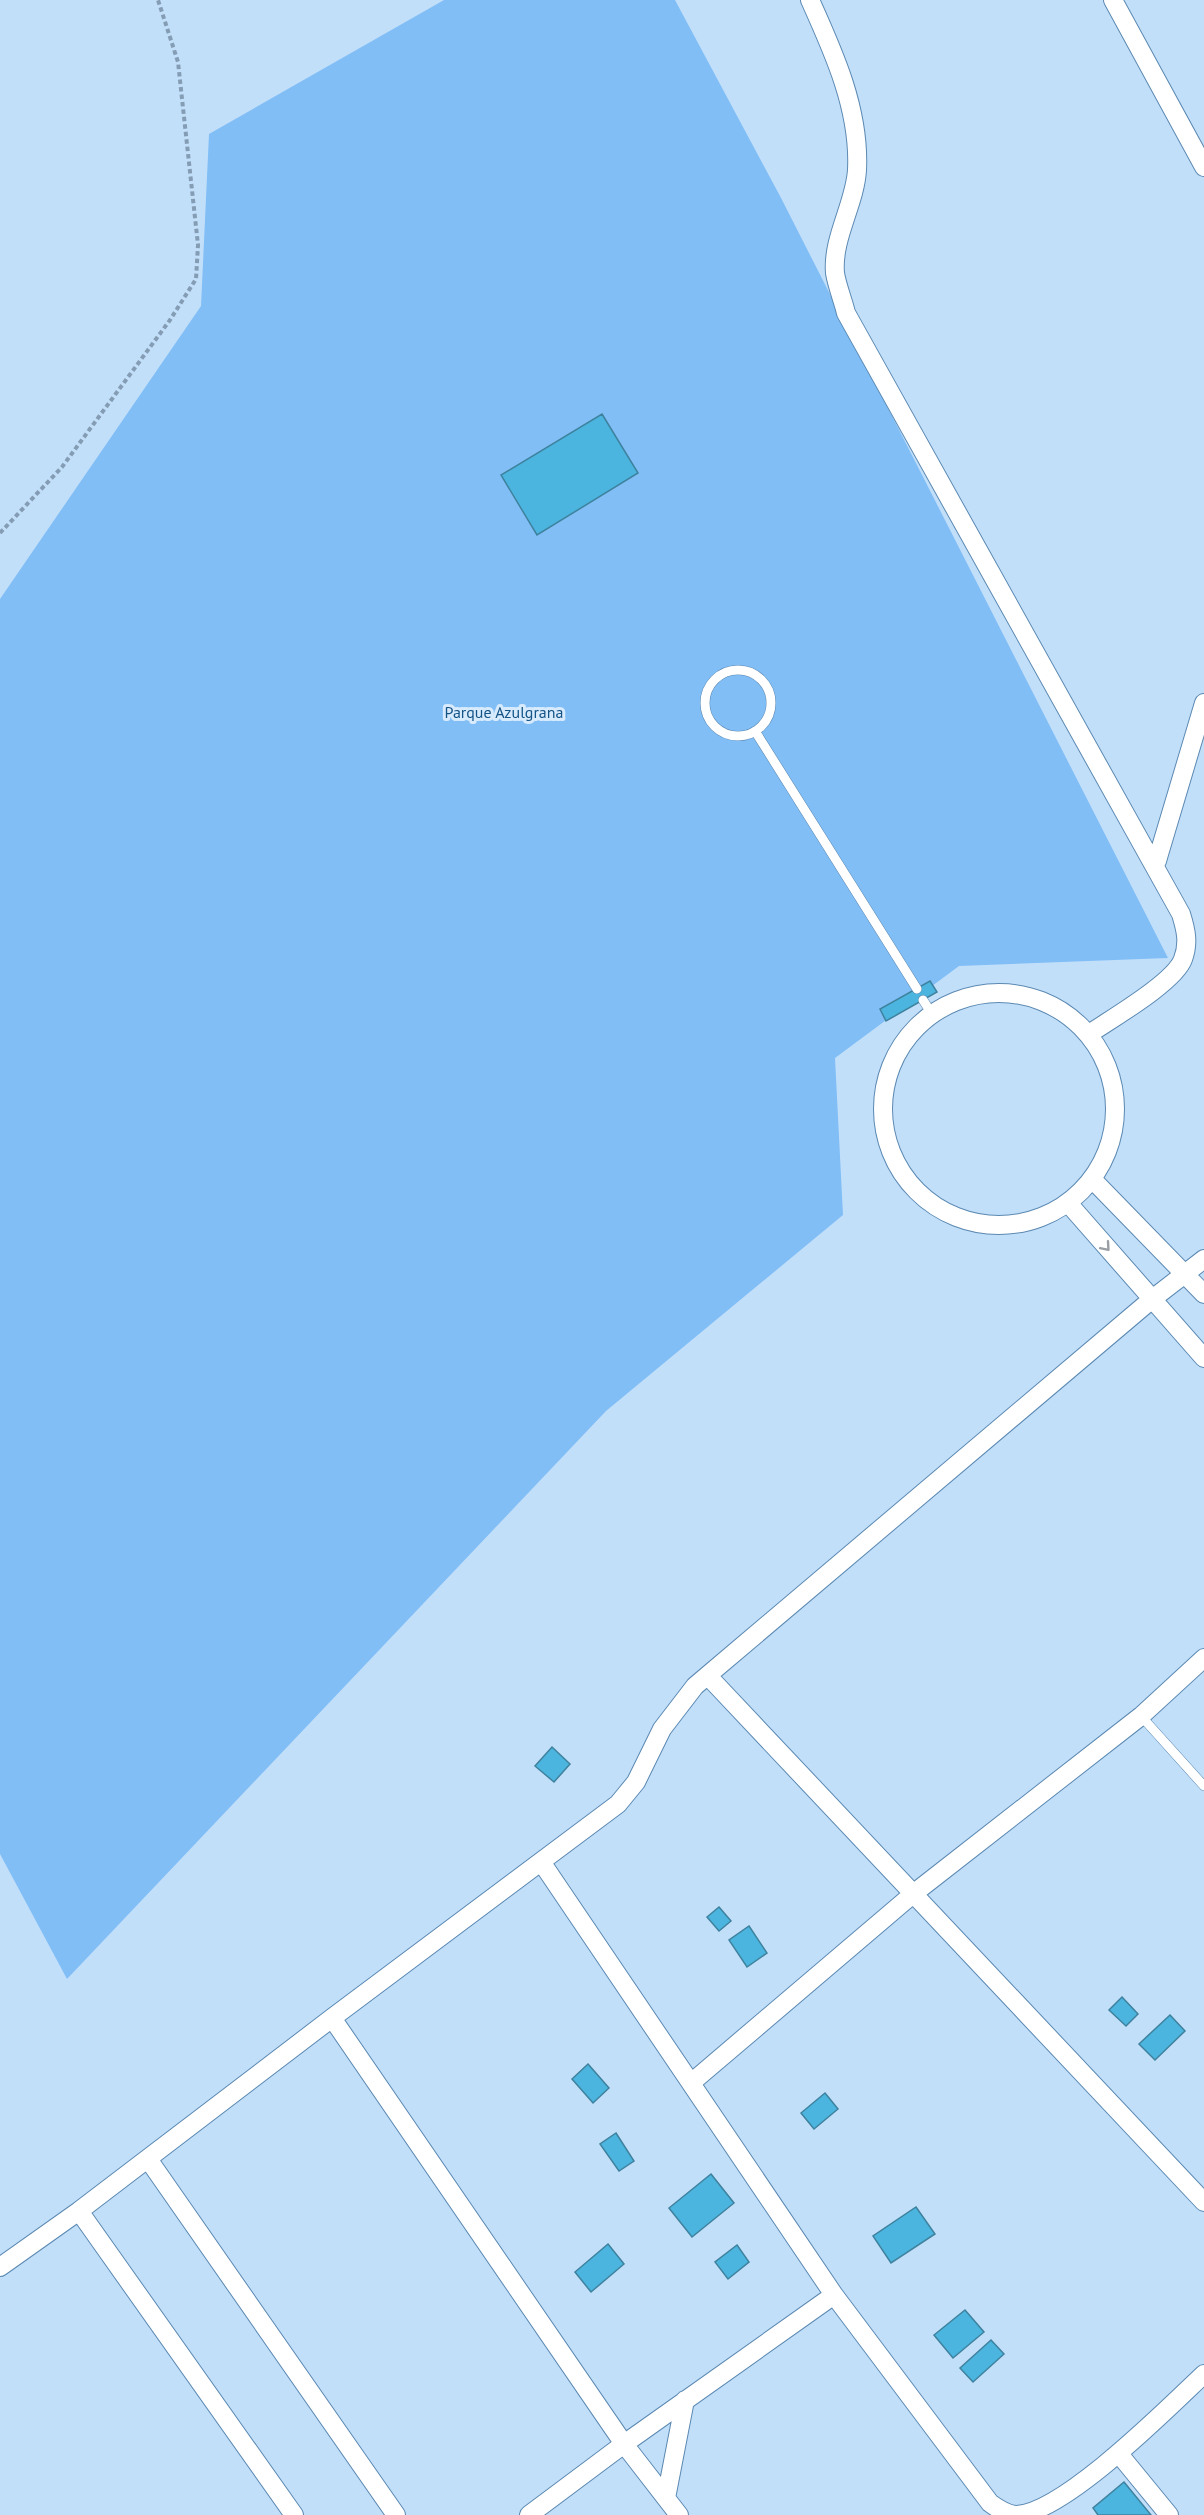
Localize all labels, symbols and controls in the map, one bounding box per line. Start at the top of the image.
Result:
park label: Parque Azulgrana [445,702,563,722]
one-way arrow [1099,1240,1110,1251]

